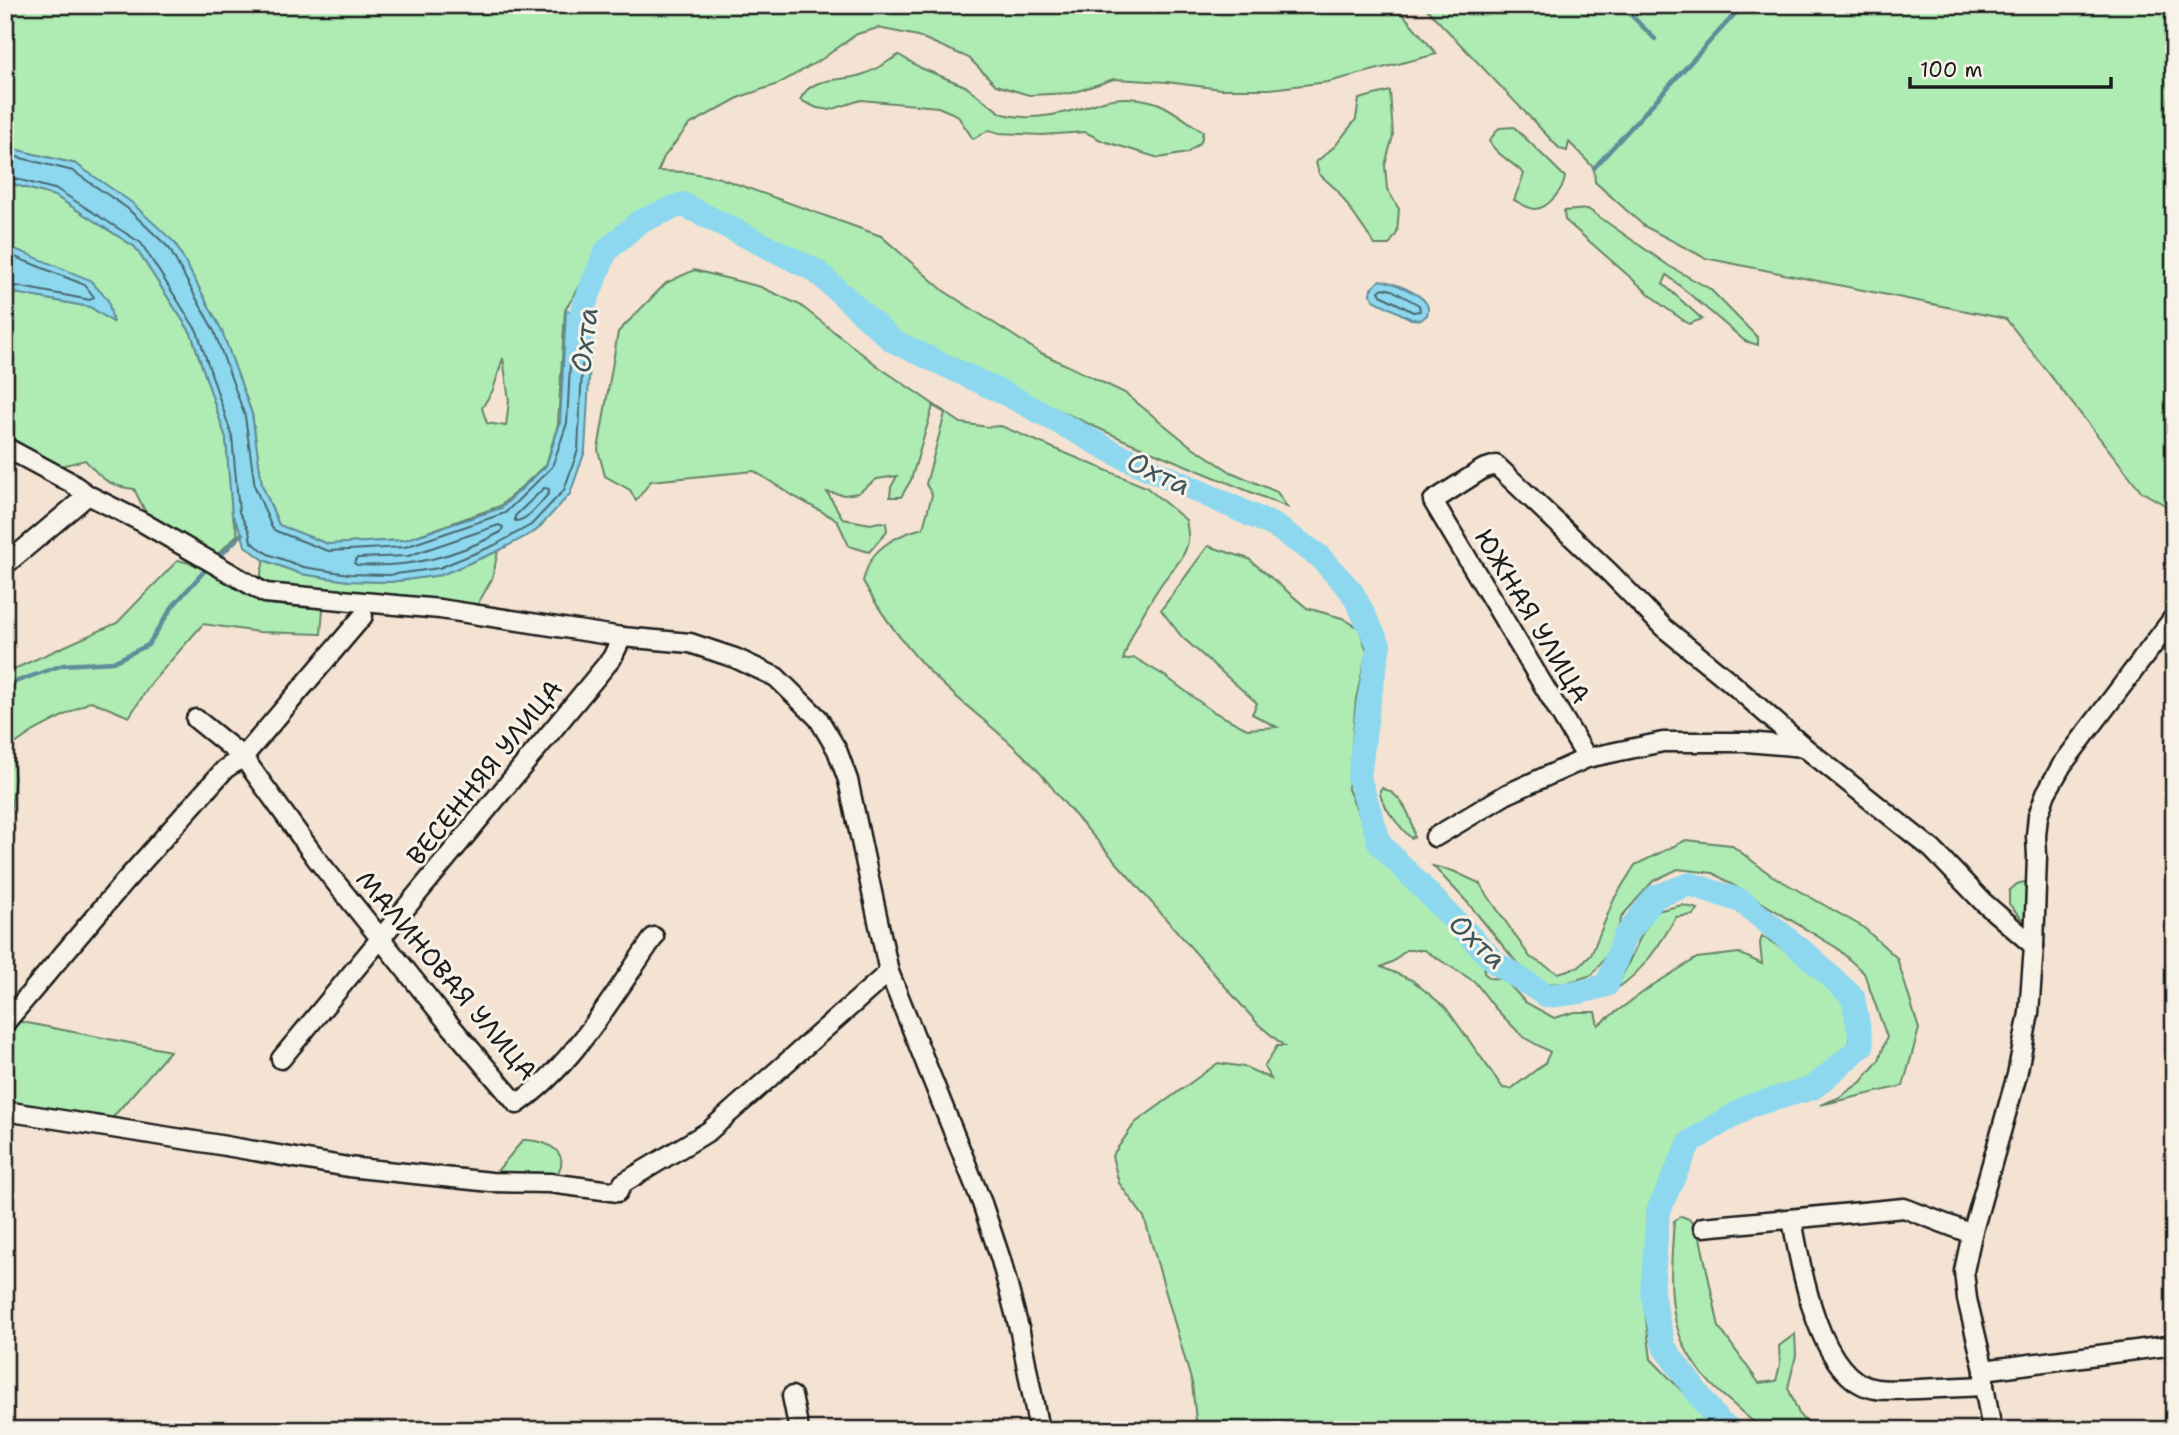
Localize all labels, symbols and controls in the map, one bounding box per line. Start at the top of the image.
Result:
scale bar [1910,46,2111,90]
text: 100 m [1920,56,1983,84]
water label: Охта [561,305,607,375]
water label: Охта [1121,442,1197,504]
street label: ЮЖНАЯ УЛИЦА [1467,522,1599,710]
street label: ВЕСЕННЯЯ УЛИЦА [398,672,570,872]
street label: МАЛИНОВАЯ УЛИЦА [349,862,545,1088]
water label: Охта [1441,905,1515,977]

